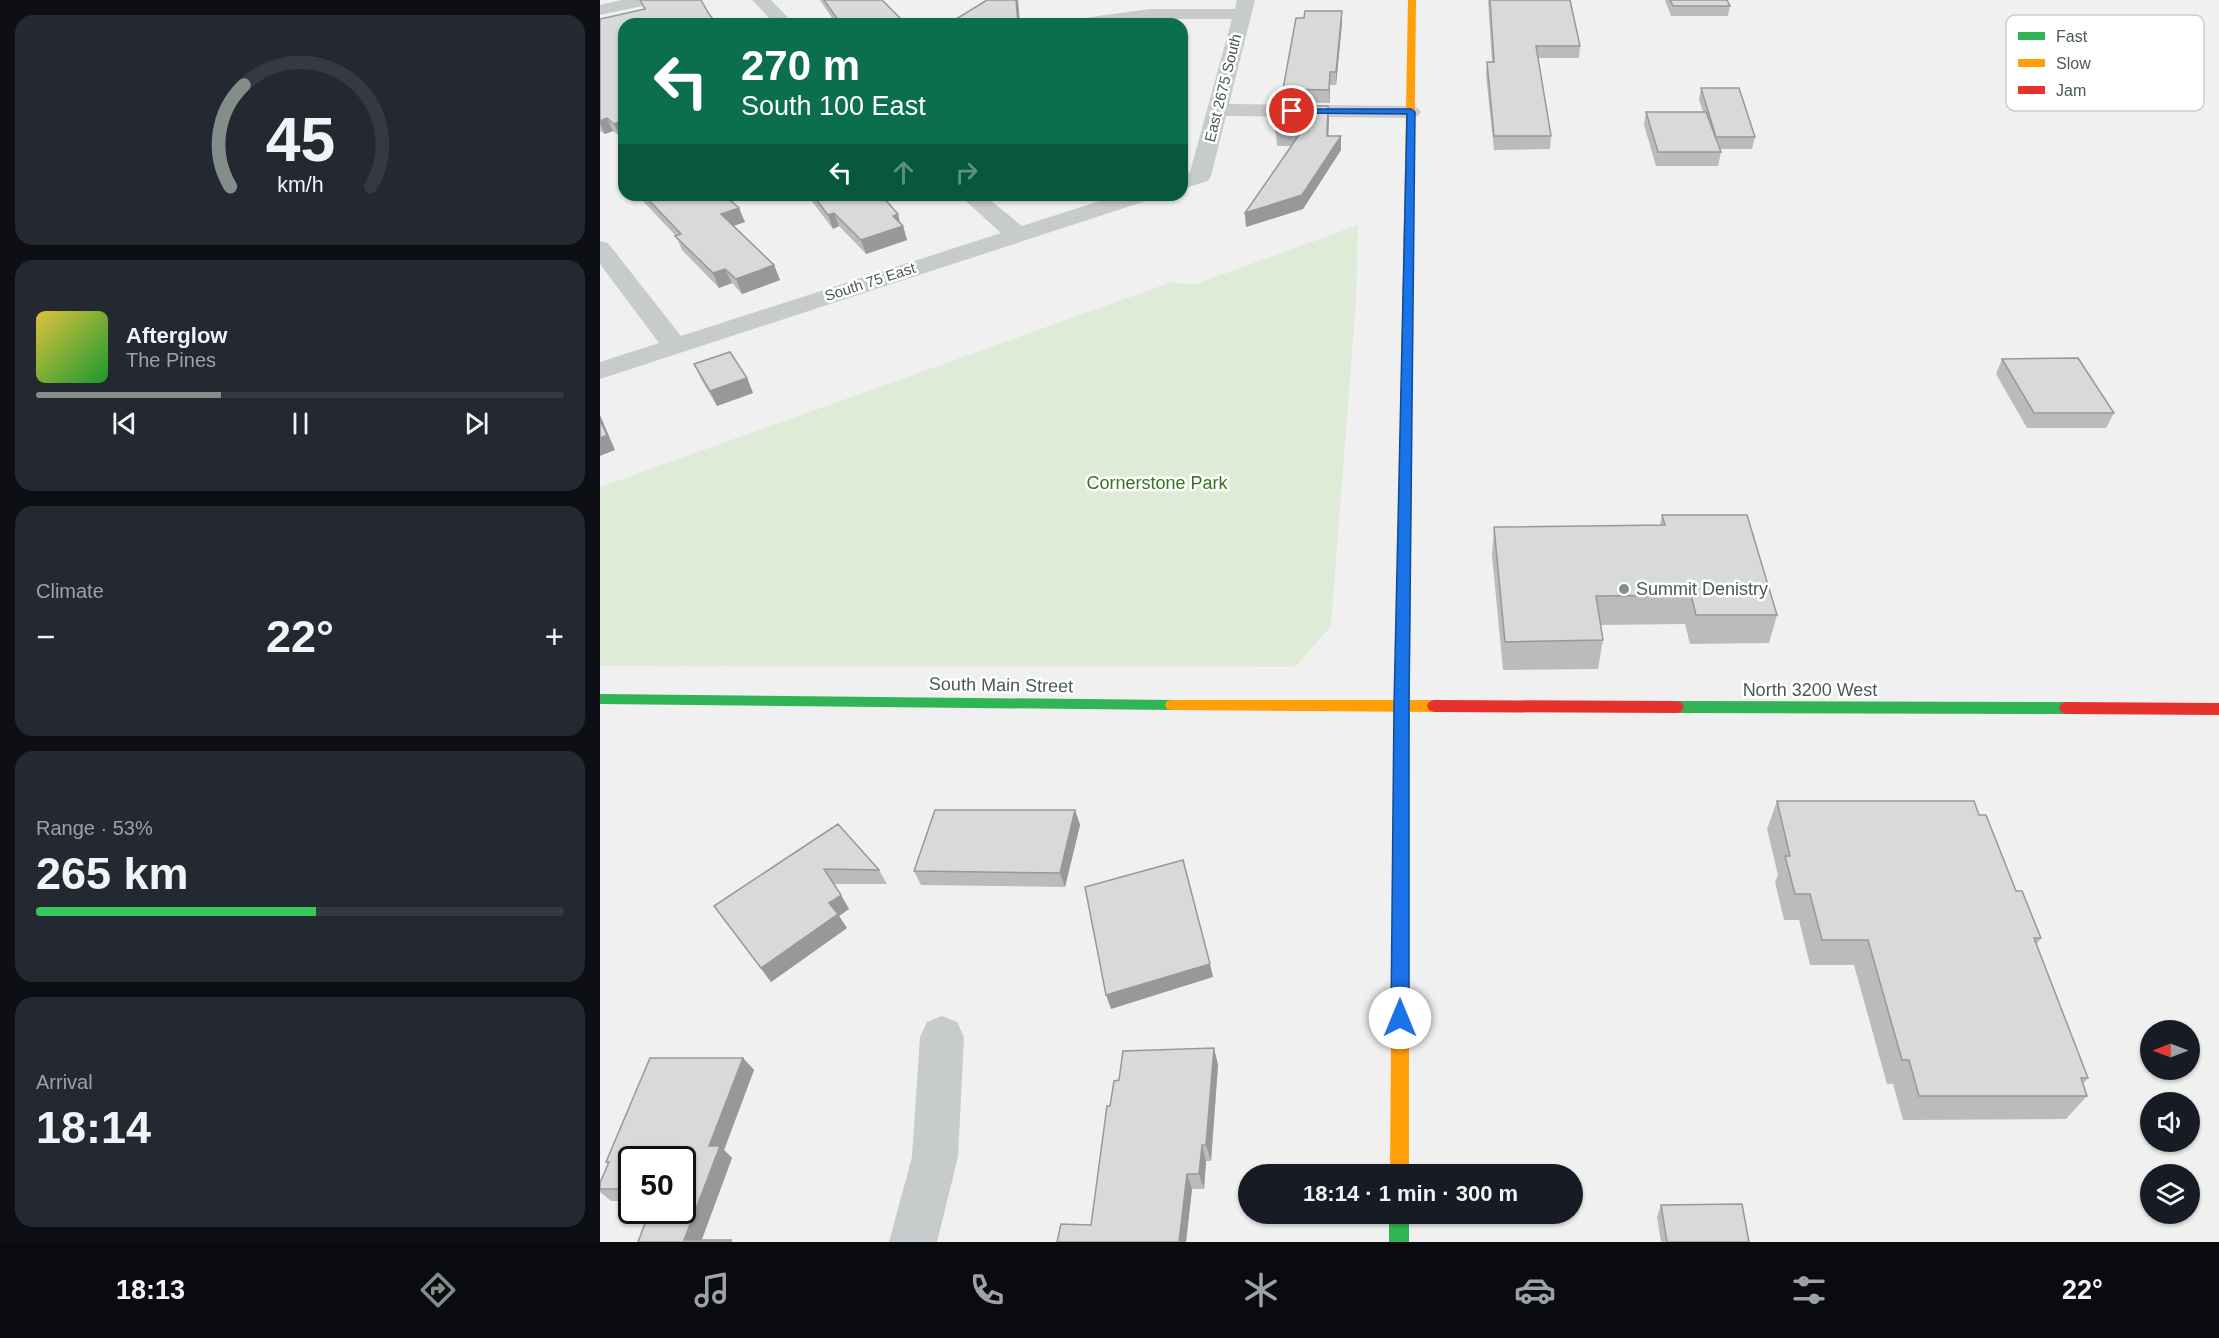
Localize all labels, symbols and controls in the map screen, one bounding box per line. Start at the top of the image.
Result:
legend [2006,15,2204,111]
text: Fast [2056,28,2088,45]
street label: East 2675 South [1201,32,1244,144]
icon: left [642,42,720,120]
text: 270 m [741,42,860,89]
text: Slow [2056,55,2091,72]
text: Jam [2056,82,2086,99]
pin [1266,85,1317,136]
text: South 100 East [741,91,926,121]
icon: arrive [1275,94,1308,127]
text: 45 [265,105,335,174]
icon: left [824,156,857,189]
icon: ahead [887,156,920,189]
icon: right [950,156,983,189]
text: km/h [277,174,323,198]
street label: South 75 East [822,259,918,304]
text: Afterglow [126,323,227,348]
text: The Pines [126,349,216,371]
icon: previous [108,407,141,440]
icon: pause [284,407,317,440]
icon: next [460,407,493,440]
park label: Cornerstone Park [1086,473,1229,493]
place label: Summit Denistry [1636,579,1768,599]
text: Climate [36,580,104,602]
marker: Summit Denistry [1617,582,1631,596]
text: 22° [266,611,334,662]
text: − [36,618,55,655]
text: + [545,618,564,655]
street label: South Main Street [929,674,1073,696]
street label: North 3200 West [1743,680,1877,700]
text: Range · 53% [36,817,153,839]
text: 265 km [36,848,189,899]
position arrow [1368,986,1432,1050]
north arrow [2140,1020,2200,1080]
map controls [2140,1020,2200,1224]
text: Arrival [36,1071,93,1093]
button: sound [2140,1092,2200,1152]
text: 18:14 [36,1102,151,1153]
speed limit sign: 50 [618,1146,696,1224]
button: layers [2140,1164,2200,1224]
text: 18:14 · 1 min · 300 m [1303,1181,1518,1206]
icon: directions [417,1269,459,1311]
icon: music [691,1269,733,1311]
icon: phone [966,1269,1008,1311]
icon: climate [1240,1269,1282,1311]
icon: car [1514,1269,1556,1311]
icon: filters [1788,1269,1830,1311]
text: 18:13 [116,1275,185,1305]
text: 22° [2062,1275,2103,1305]

